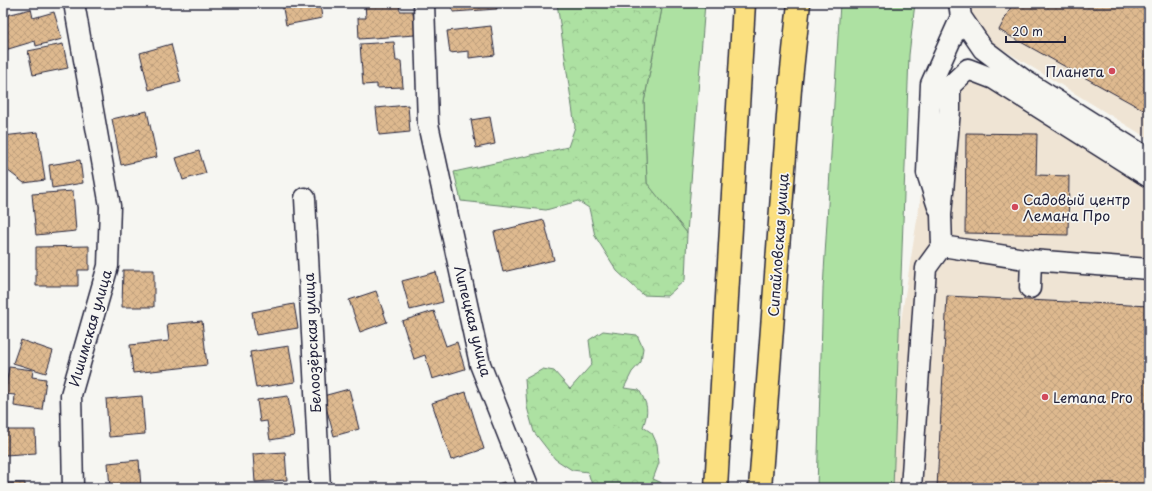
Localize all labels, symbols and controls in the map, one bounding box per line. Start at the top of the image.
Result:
scale bar [1006,18,1065,44]
text: 20 m [1012,22,1043,40]
place label: Планета [1046,61,1104,82]
marker: Планета [1107,66,1117,76]
street label: Сипайловская улица [763,172,794,317]
place label: Садовый центр Лемана Про [1023,189,1130,226]
marker: Садовый центр Лемана Про [1010,202,1020,212]
street label: Липецкая улица [449,263,497,379]
street label: Ишимская улица [63,267,117,389]
street label: Белоозёрская улица [298,272,326,414]
place label: Lemana Pro [1053,387,1133,408]
marker: Lemana Pro [1040,392,1050,402]

